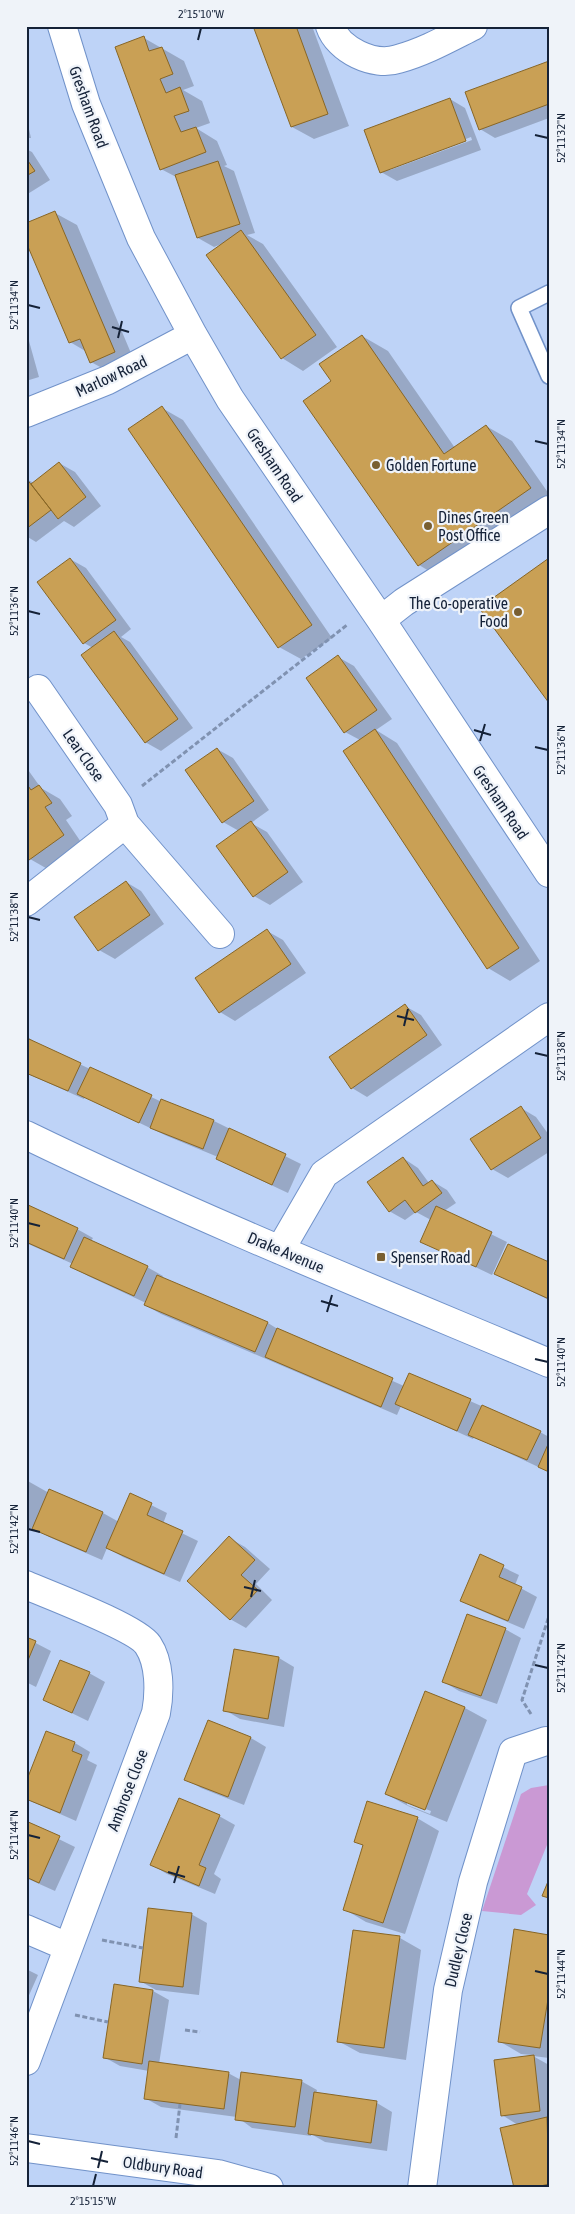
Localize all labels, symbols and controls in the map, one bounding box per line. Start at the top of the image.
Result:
text: 2°15'10"W [178,7,224,21]
street label: Gresham Road [66,64,112,150]
text: 52°11'32"N [554,113,568,163]
text: 52°11'34"N [7,280,21,330]
street label: Marlow Road [72,352,150,400]
text: 52°11'34"N [554,419,568,469]
street label: Gresham Road [244,424,306,506]
place label: Golden Fortune [386,456,476,474]
marker: Golden Fortune [370,459,382,471]
place label: Dines Green Post Office [438,508,509,544]
marker: Dines Green Post Office [422,520,434,532]
text: 52°11'36"N [7,586,21,636]
place label: The Co-operative Food [409,594,508,630]
marker: The Co-operative Food [512,606,524,618]
street label: Lear Close [60,725,108,785]
text: 52°11'36"N [554,725,568,775]
street label: Gresham Road [470,761,532,843]
text: 52°11'38"N [7,892,21,942]
text: 52°11'38"N [554,1031,568,1081]
text: 52°11'40"N [7,1198,21,1248]
street label: Drake Avenue [245,1228,327,1276]
place label: Spenser Road [391,1248,471,1267]
marker: Spenser Road [375,1251,387,1263]
text: 52°11'40"N [554,1337,568,1387]
text: 52°11'42"N [7,1504,21,1554]
text: 52°11'42"N [554,1643,568,1693]
street label: Ambrose Close [103,1747,151,1833]
text: 52°11'44"N [7,1810,21,1860]
street label: Dudley Close [441,1911,476,1989]
text: 52°11'44"N [554,1949,568,1999]
text: 52°11'46"N [7,2116,21,2166]
street label: Oldbury Road [122,2152,204,2182]
text: 2°15'15"W [70,2194,116,2208]

